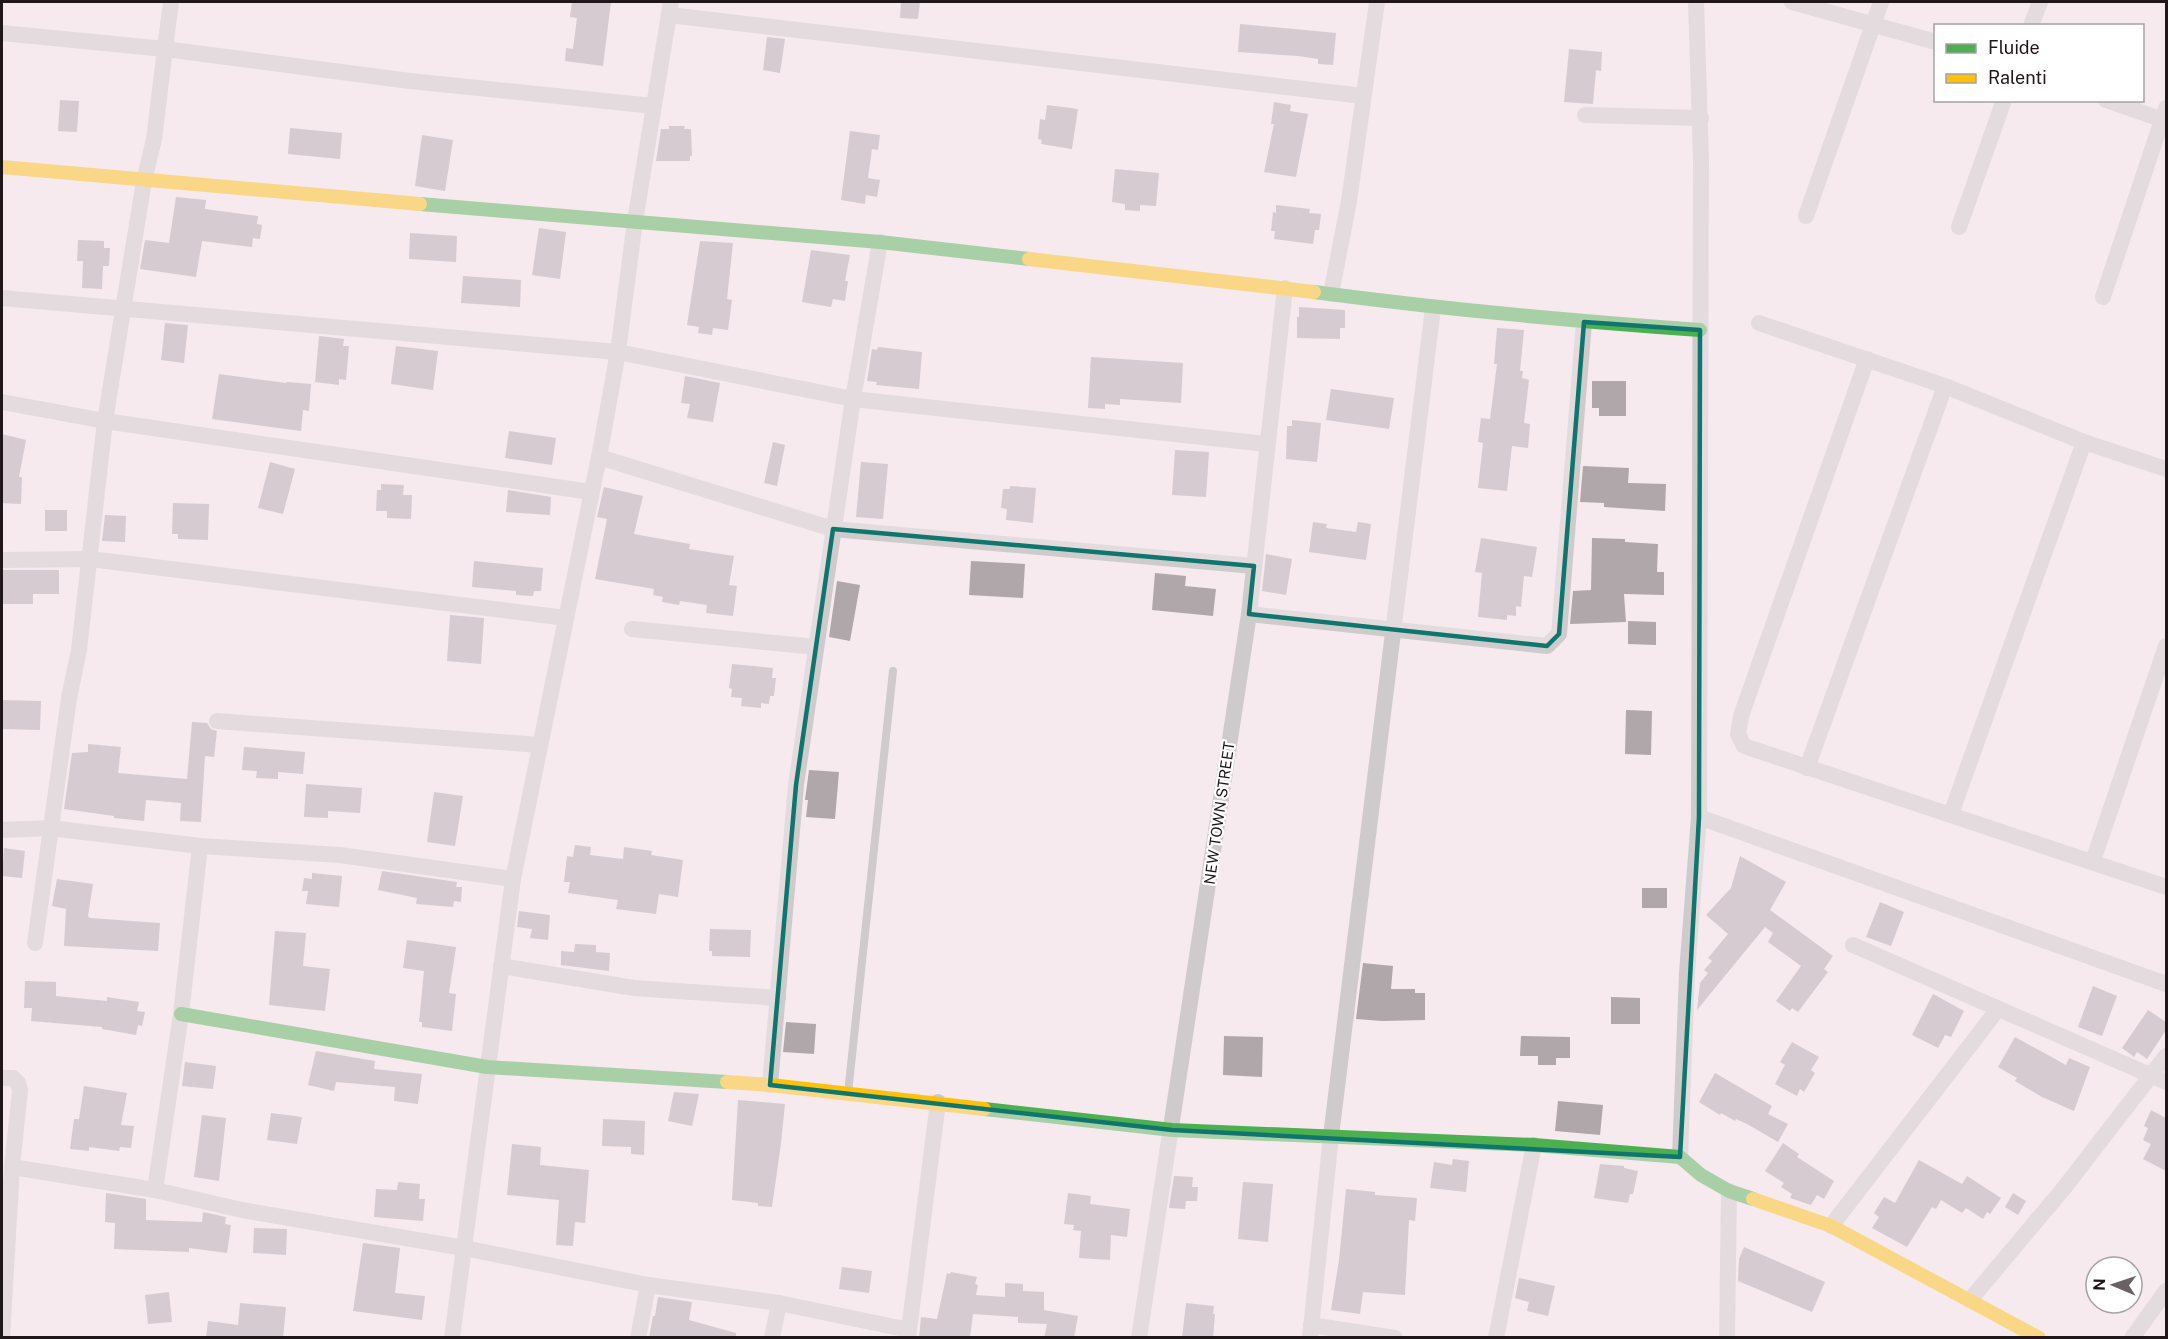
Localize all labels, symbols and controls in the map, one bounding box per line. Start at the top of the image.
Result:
legend [1934,24,2144,102]
text: Fluide [1988,37,2040,58]
text: Ralenti [1988,67,2047,88]
street label: NEW TOWN STREET [1201,740,1237,886]
north arrow [2084,1255,2144,1315]
text: N [2090,1278,2109,1291]

